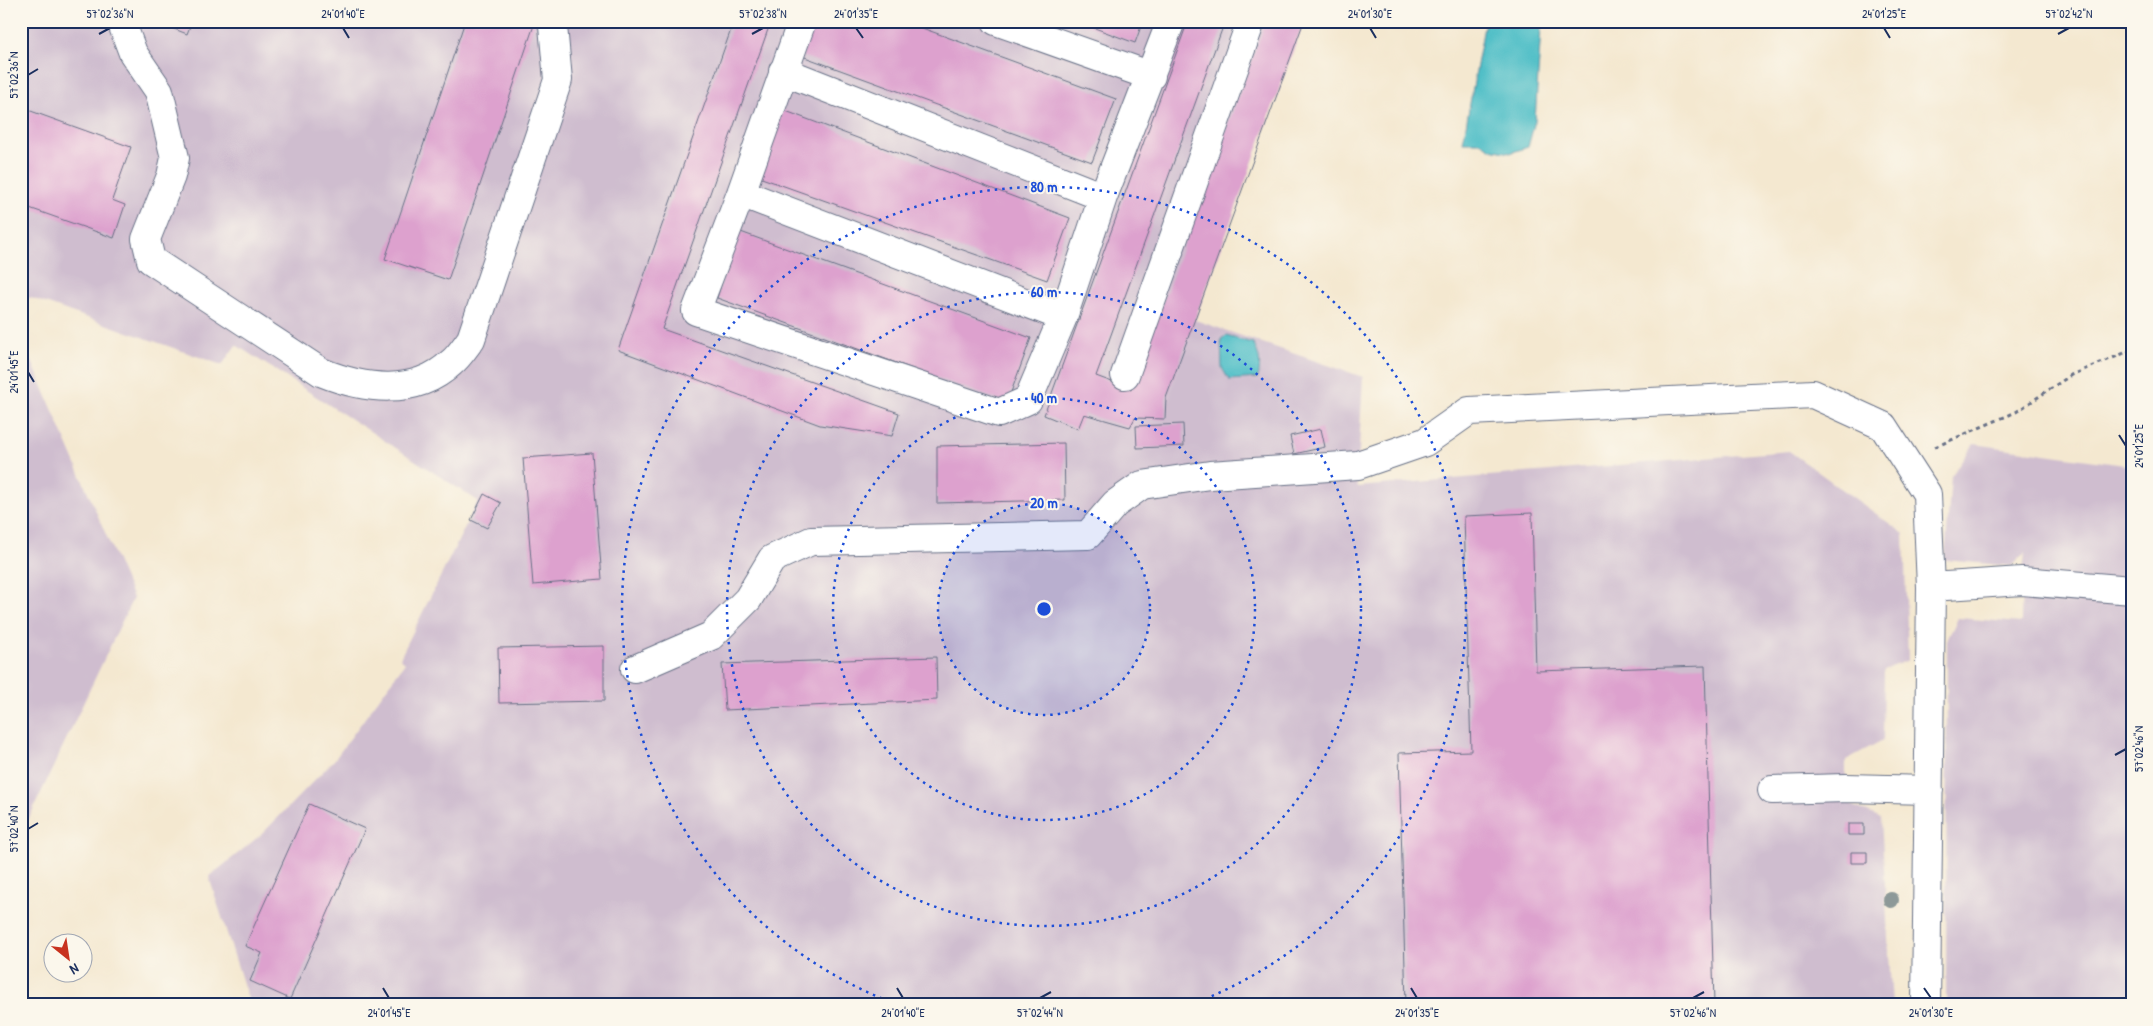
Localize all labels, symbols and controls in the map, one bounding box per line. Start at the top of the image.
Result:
text: 57°02'36"N [87,5,133,22]
text: 24°01'40"E [321,5,365,22]
text: 57°02'38"N [739,5,787,22]
text: 24°01'35"E [834,5,879,22]
text: 24°01'30"E [1348,5,1393,22]
text: 24°01'25"E [1862,5,1907,22]
text: 57°02'42"N [2046,5,2092,22]
text: 57°02'36"N [5,52,22,98]
text: 80 m [1031,176,1057,197]
text: 60 m [1031,281,1057,302]
text: 24°01'45"E [5,350,22,394]
text: 40 m [1031,387,1057,408]
text: 24°01'25"E [2130,423,2147,468]
text: 20 m [1030,492,1058,513]
centre of rings [1035,600,1053,618]
text: 57°02'46"N [2130,726,2147,772]
text: 57°02'40"N [5,806,22,852]
north arrow [42,934,92,984]
text: N [66,960,83,980]
text: 24°01'45"E [367,1004,411,1021]
text: 24°01'40"E [881,1004,925,1021]
text: 57°02'44"N [1017,1004,1063,1021]
text: 24°01'35"E [1395,1004,1440,1021]
text: 57°02'46"N [1670,1004,1716,1021]
text: 24°01'30"E [1909,1004,1954,1021]

